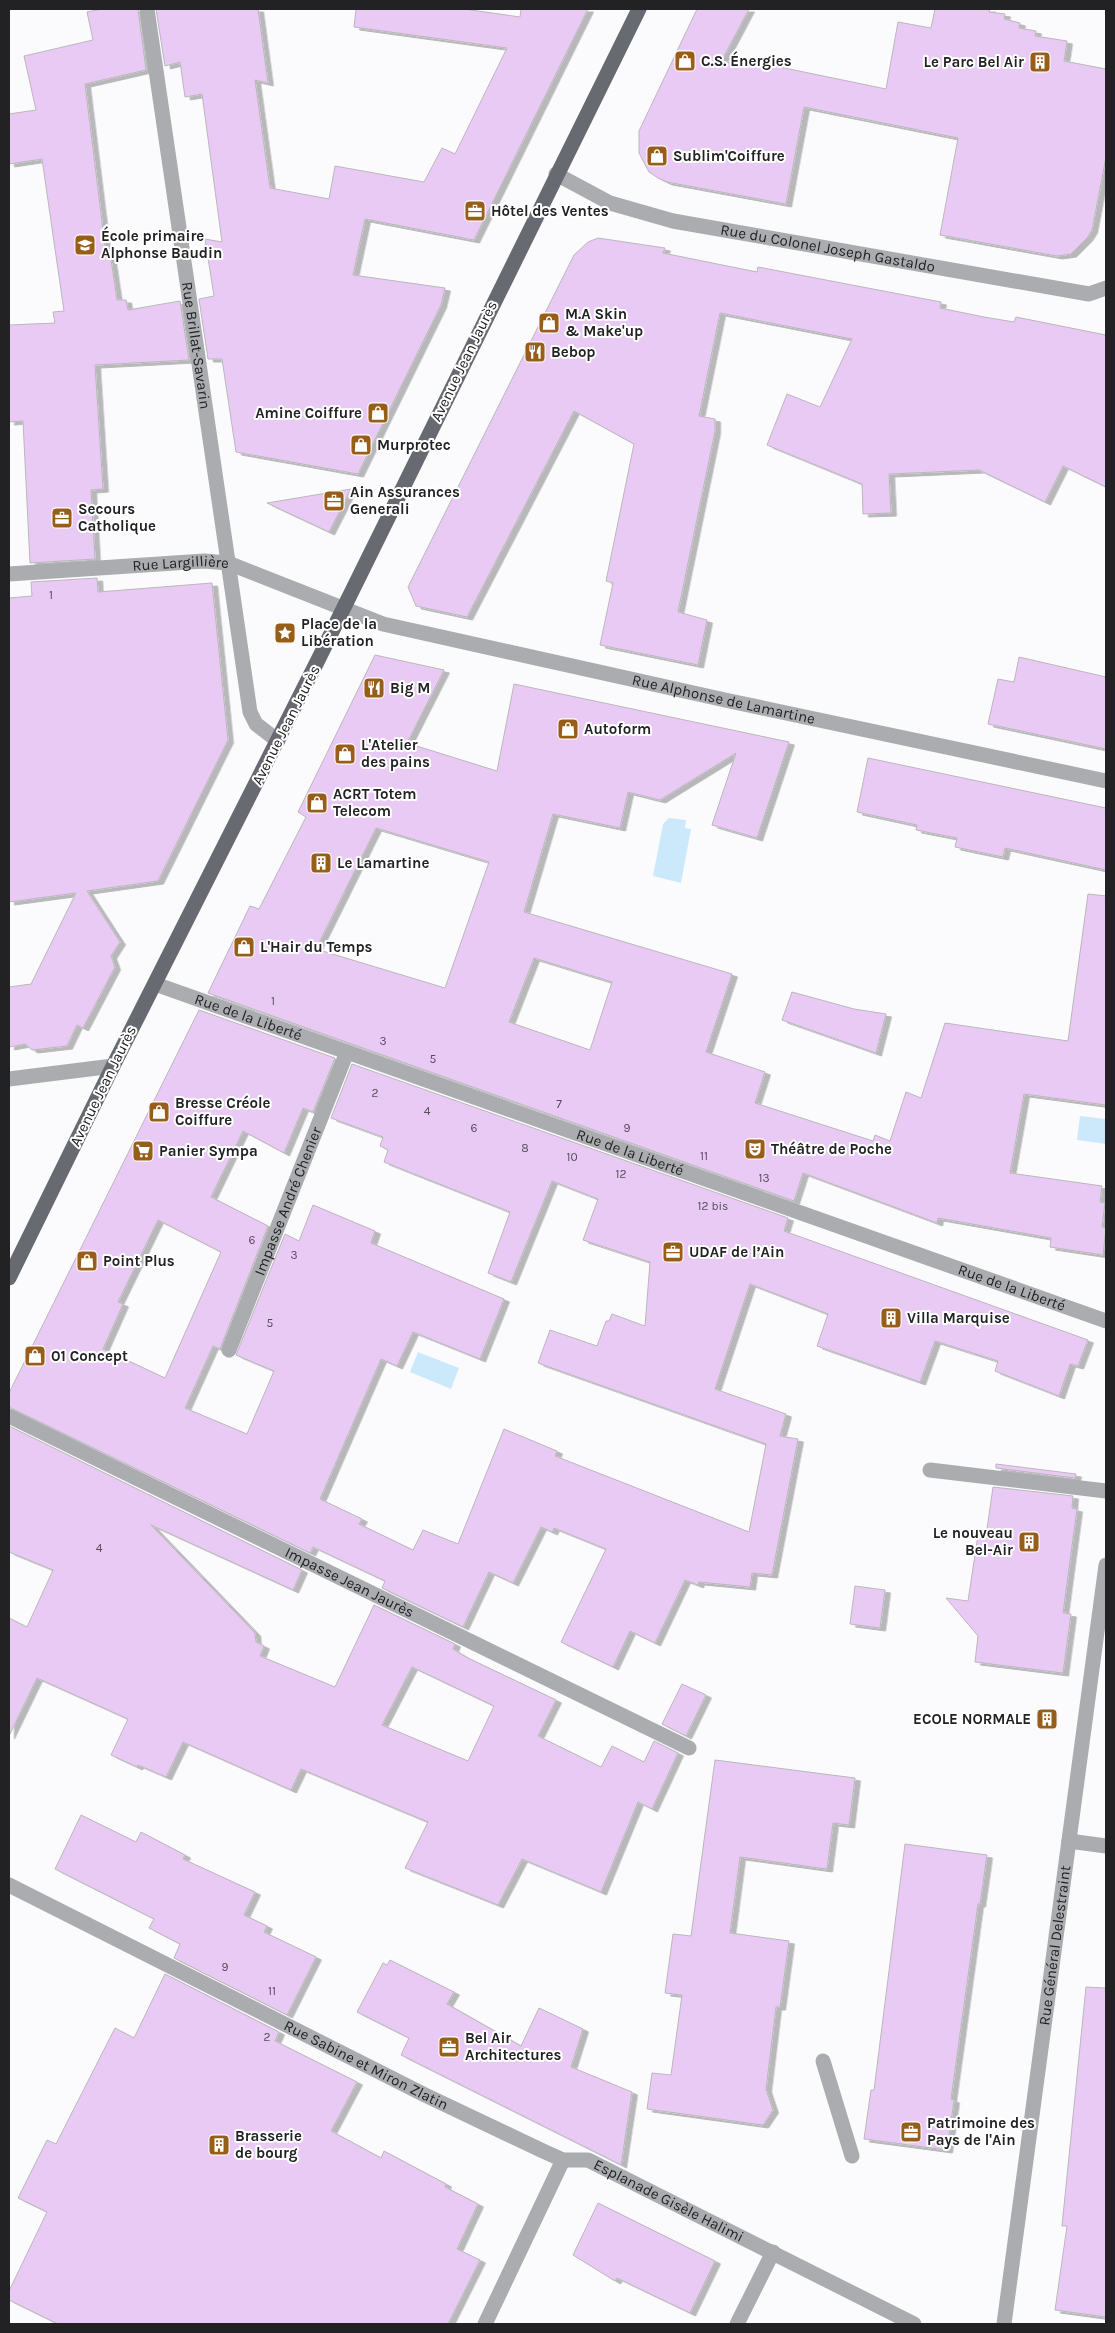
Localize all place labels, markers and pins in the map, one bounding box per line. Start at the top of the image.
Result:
shop icon: C.S. Énergies [673,49,697,73]
building icon: Le Parc Bel Air [1028,50,1052,74]
place label: C.S. Énergies [701,51,792,70]
place label: Le Parc Bel Air [924,53,1024,71]
shop icon: Sublim'Coiffure [645,144,669,168]
place label: Sublim'Coiffure [673,147,785,165]
office icon: Hôtel des Ventes [463,199,487,223]
place label: Hôtel des Ventes [491,202,609,220]
place label: École primaire Alphonse Baudin [101,226,222,262]
school or university icon: École primaire Alphonse Baudin [73,233,97,257]
place label: M.A Skin & Make'up [565,305,643,340]
shop icon: M.A Skin & Make'up [537,311,561,335]
restaurant icon: Bebop [523,340,547,364]
place label: Bebop [551,343,596,361]
shop icon: Amine Coiffure [366,401,390,425]
place label: Amine Coiffure [255,404,362,422]
shop icon: Murprotec [349,433,373,457]
place label: Murprotec [377,436,451,454]
place label: Ain Assurances Generali [350,483,460,518]
office icon: Ain Assurances Generali [322,489,346,513]
place label: Secours Catholique [78,500,156,535]
office icon: Secours Catholique [50,506,74,530]
place label: Place de la Libération [301,615,377,650]
place icon: Place de la Libération [273,621,297,645]
restaurant icon: Big M [362,676,386,700]
place label: Big M [390,679,430,697]
shop icon: Autoform [556,717,580,741]
place label: Autoform [584,720,651,738]
place label: L'Atelier des pains [361,736,430,771]
shop icon: L'Atelier des pains [333,742,357,766]
place label: ACRT Totem Telecom [333,785,417,820]
shop icon: ACRT Totem Telecom [305,791,329,815]
building icon: Le Lamartine [309,851,333,875]
place label: Le Lamartine [337,854,429,872]
shop icon: L'Hair du Temps [232,935,256,959]
place label: L'Hair du Temps [260,938,373,956]
place label: Bresse Créole Coiffure [175,1094,271,1129]
shop icon: Bresse Créole Coiffure [147,1100,171,1124]
theatre icon: Théâtre de Poche [743,1137,767,1161]
supermarket icon: Panier Sympa [131,1139,155,1163]
place label: Théâtre de Poche [771,1140,892,1158]
place label: Panier Sympa [159,1142,258,1160]
office icon: UDAF de l’Ain [661,1240,685,1264]
place label: UDAF de l’Ain [689,1243,784,1261]
shop icon: Point Plus [75,1249,99,1273]
place label: Point Plus [103,1252,175,1270]
building icon: Villa Marquise [879,1306,903,1330]
place label: Villa Marquise [907,1309,1010,1327]
shop icon: 01 Concept [23,1344,47,1368]
place label: 01 Concept [51,1347,128,1365]
place label: Le nouveau Bel-Air [933,1524,1013,1559]
building icon: Le nouveau Bel-Air [1017,1530,1041,1554]
building icon: ECOLE NORMALE [1035,1707,1059,1731]
place label: ECOLE NORMALE [913,1710,1031,1728]
place label: Bel Air Architectures [465,2029,561,2064]
office icon: Bel Air Architectures [437,2035,461,2059]
place label: Patrimoine des Pays de l'Ain [927,2114,1035,2149]
office icon: Patrimoine des Pays de l'Ain [899,2120,923,2144]
place label: Brasserie de bourg [235,2127,302,2162]
building icon: Brasserie de bourg [207,2133,231,2157]

